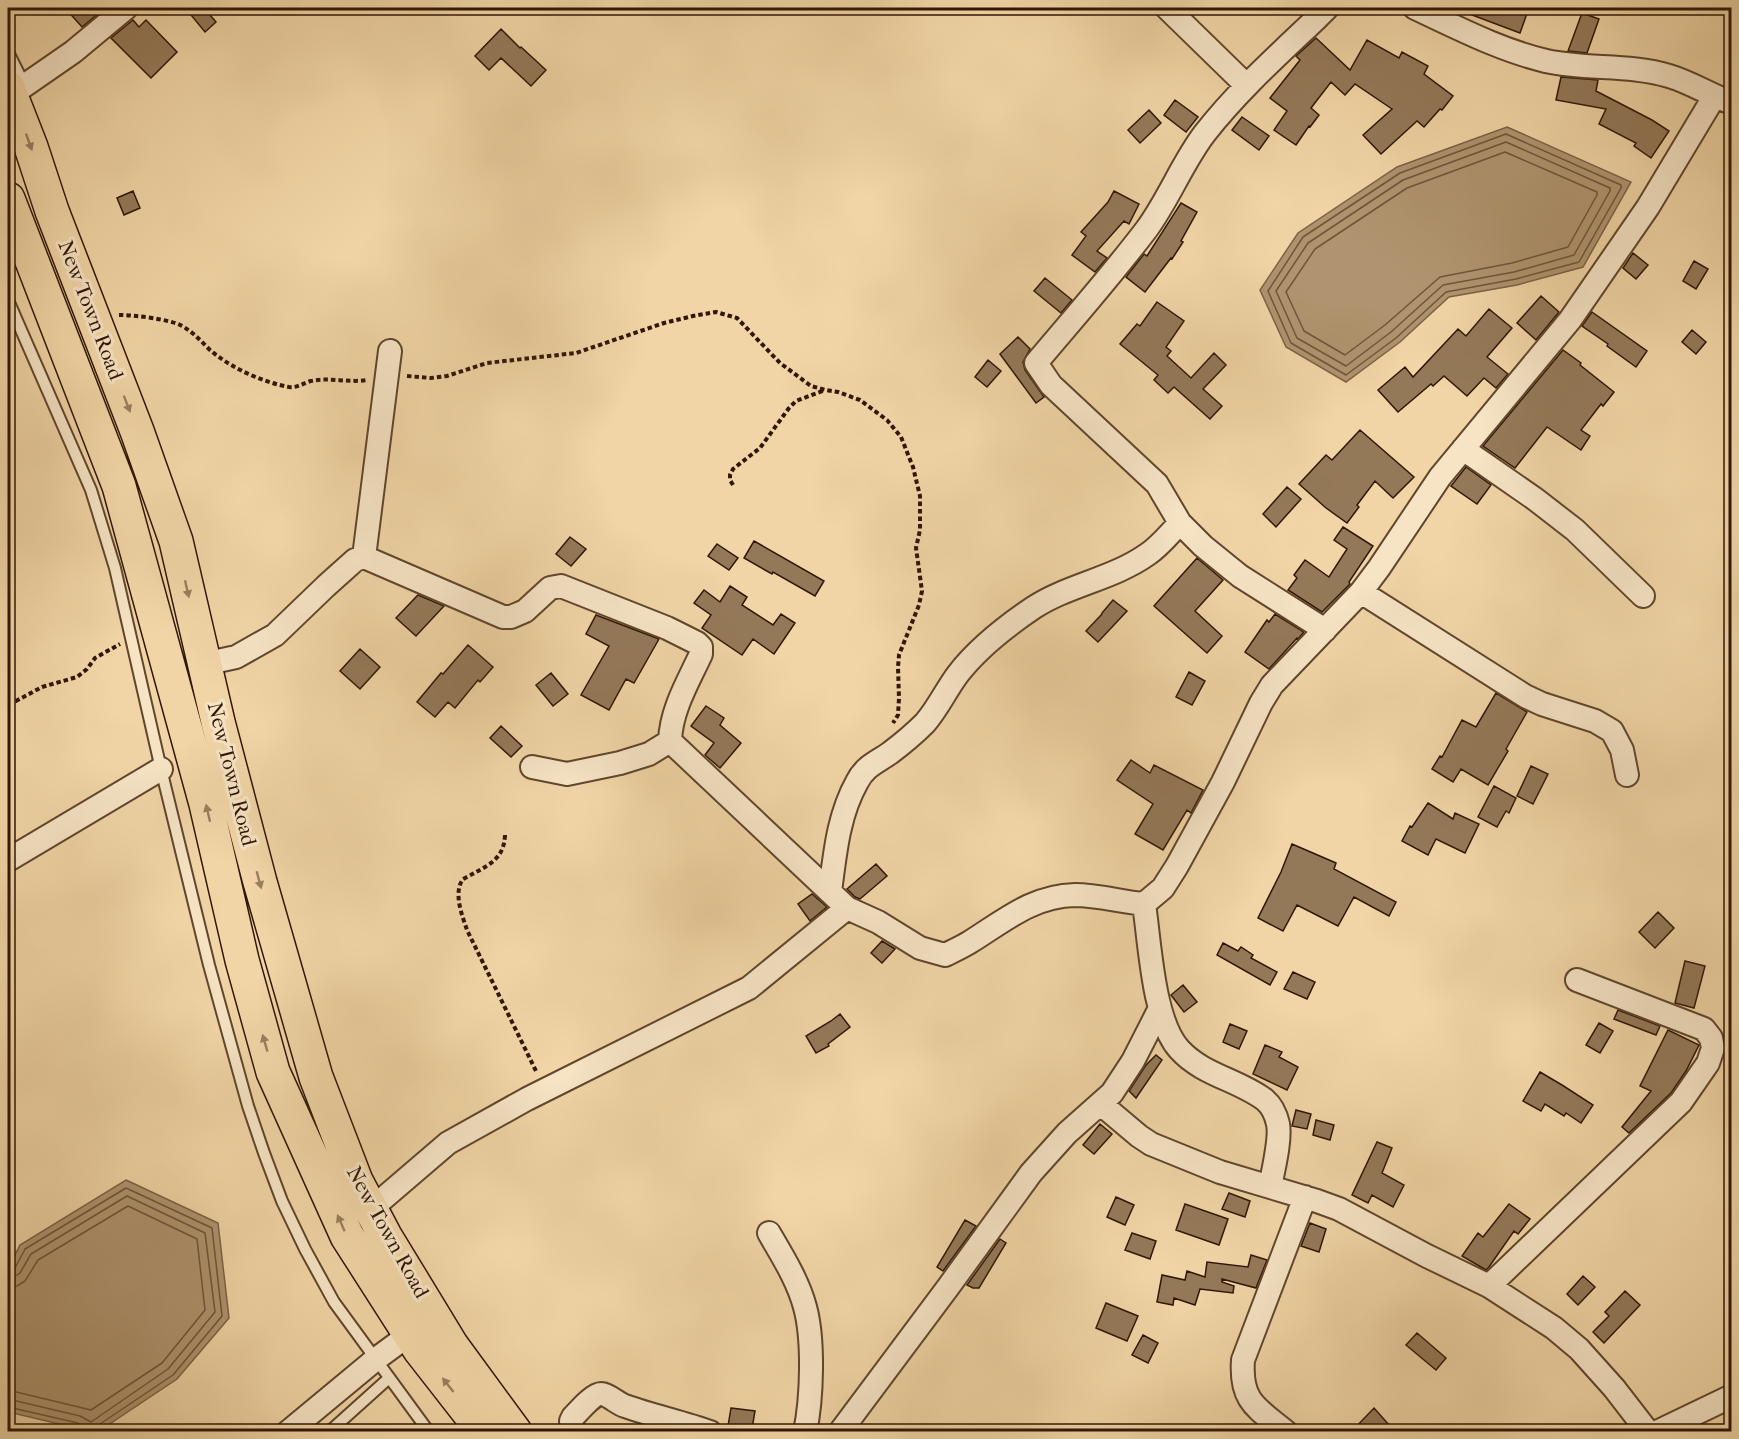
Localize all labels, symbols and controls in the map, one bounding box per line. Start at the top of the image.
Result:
one-way arrow [25,134,35,152]
street label: New Town Road [53,237,129,384]
one-way arrow [122,395,132,413]
one-way arrow [183,580,192,599]
street label: New Town Road [203,700,262,849]
one-way arrow [203,804,213,822]
one-way arrow [255,871,264,889]
one-way arrow [260,1034,269,1052]
street label: New Town Road [342,1162,435,1303]
one-way arrow [336,1213,346,1231]
one-way arrow [442,1378,454,1393]

